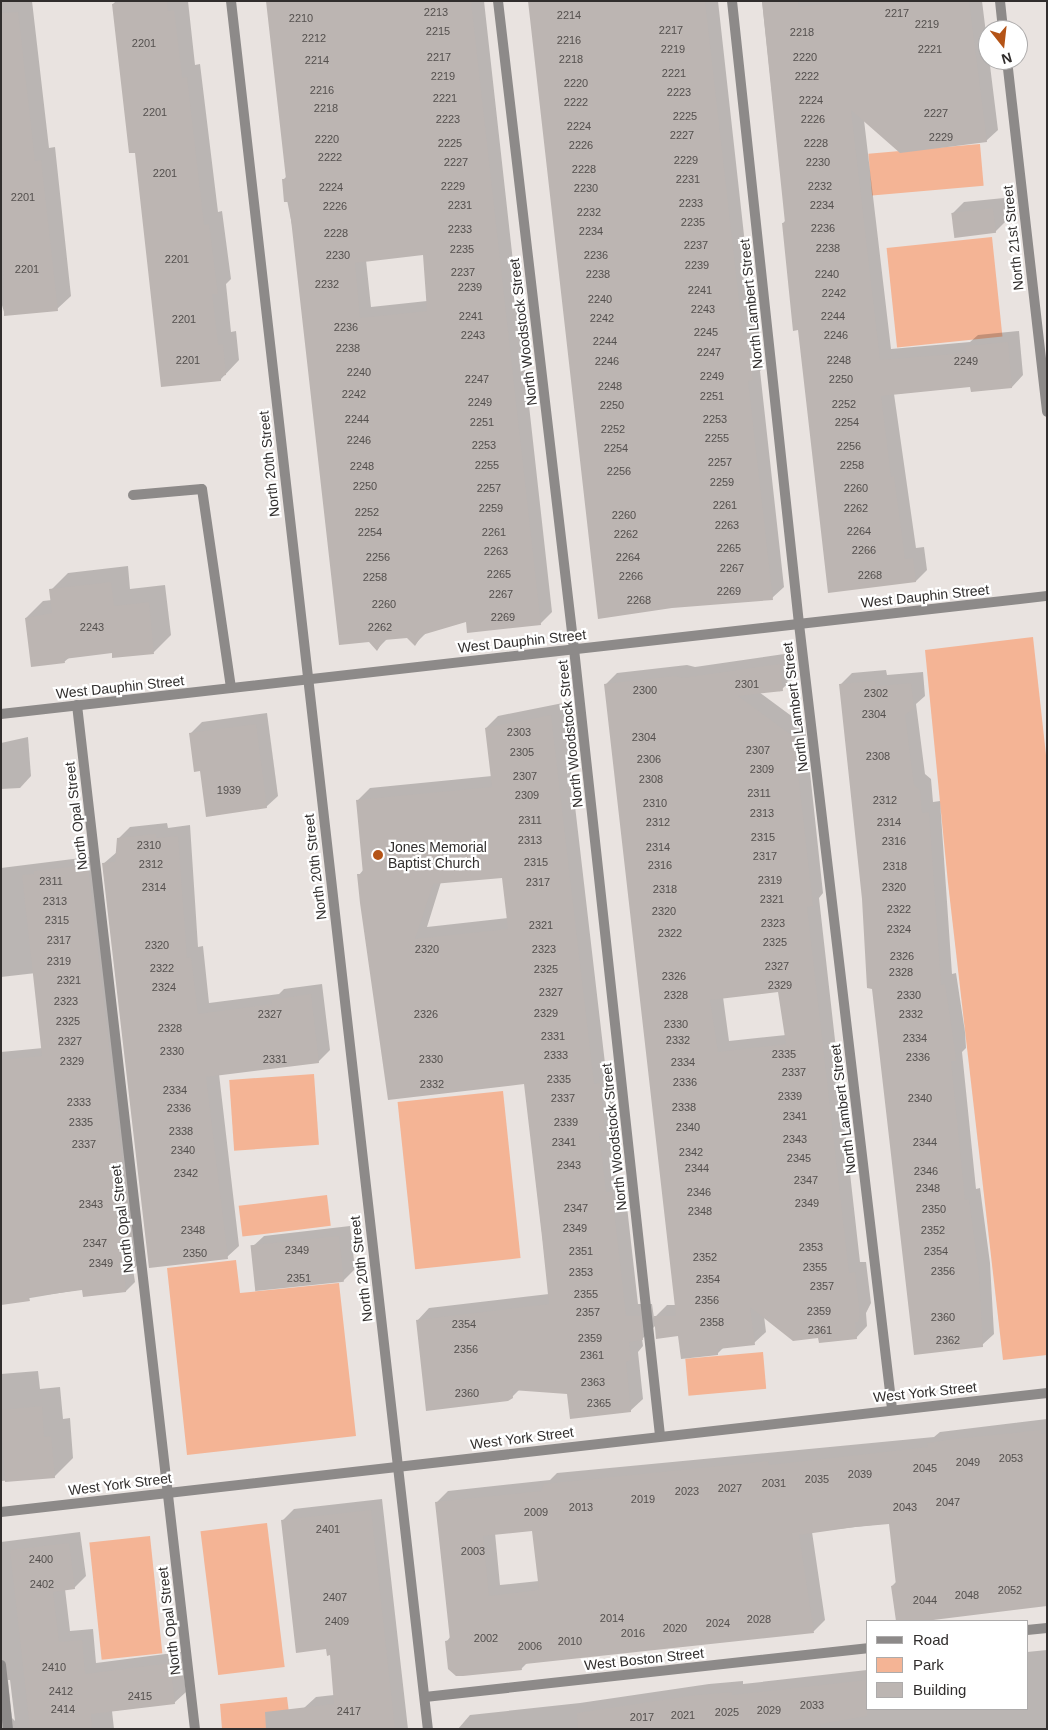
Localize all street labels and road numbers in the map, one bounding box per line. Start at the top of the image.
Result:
street label: North 21st Street [999,184,1027,292]
street label: North Lambert Street [736,238,766,370]
street label: North Woodstock Street [506,257,540,407]
street label: North 20th Street [255,410,283,518]
street label: West Dauphin Street [860,581,990,611]
street label: West Dauphin Street [457,626,587,656]
street label: North Lambert Street [779,641,811,773]
street label: North Woodstock Street [554,659,586,809]
street label: West Dauphin Street [55,672,185,702]
street label: North Opal Street [61,761,91,871]
street label: North 20th Street [300,813,330,921]
street label: North Lambert Street [827,1043,859,1175]
street label: North Woodstock Street [598,1062,630,1212]
street label: North Opal Street [107,1164,137,1274]
street label: North 20th Street [346,1215,376,1323]
street label: West York Street [872,1378,978,1406]
street label: West York Street [469,1423,575,1453]
street label: West York Street [67,1469,173,1499]
street label: North Opal Street [154,1566,184,1676]
street label: West Boston Street [583,1644,705,1674]

